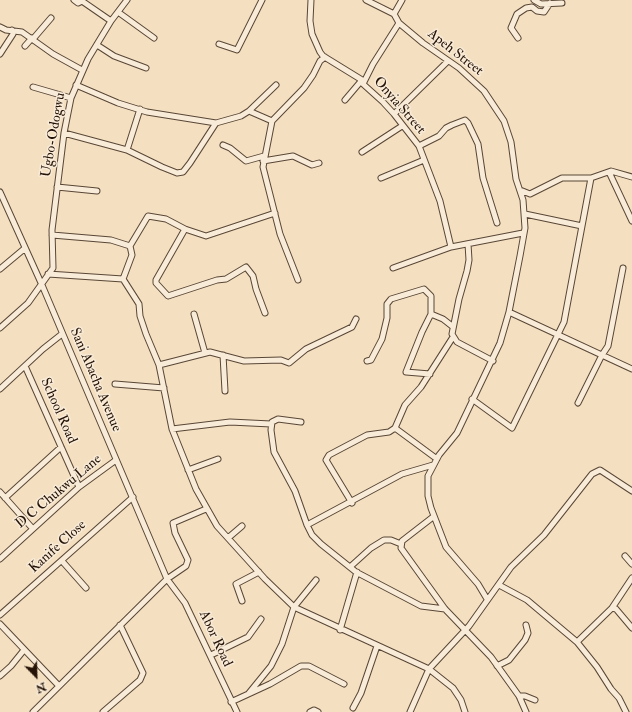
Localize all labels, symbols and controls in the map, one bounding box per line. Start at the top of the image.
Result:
street label: Apeh Street [424,26,486,80]
street label: Onyia Street [369,74,429,138]
street label: Ugbo-Odogwu [38,91,70,179]
street label: Sani Abacha Avenue [66,326,124,434]
street label: School Road [36,376,80,446]
street label: D C Chukwu Lane [13,451,105,533]
street label: Kanife Close [26,517,90,577]
street label: Abor Road [195,608,235,670]
north arrow [16,656,56,696]
text: N [34,680,48,695]

